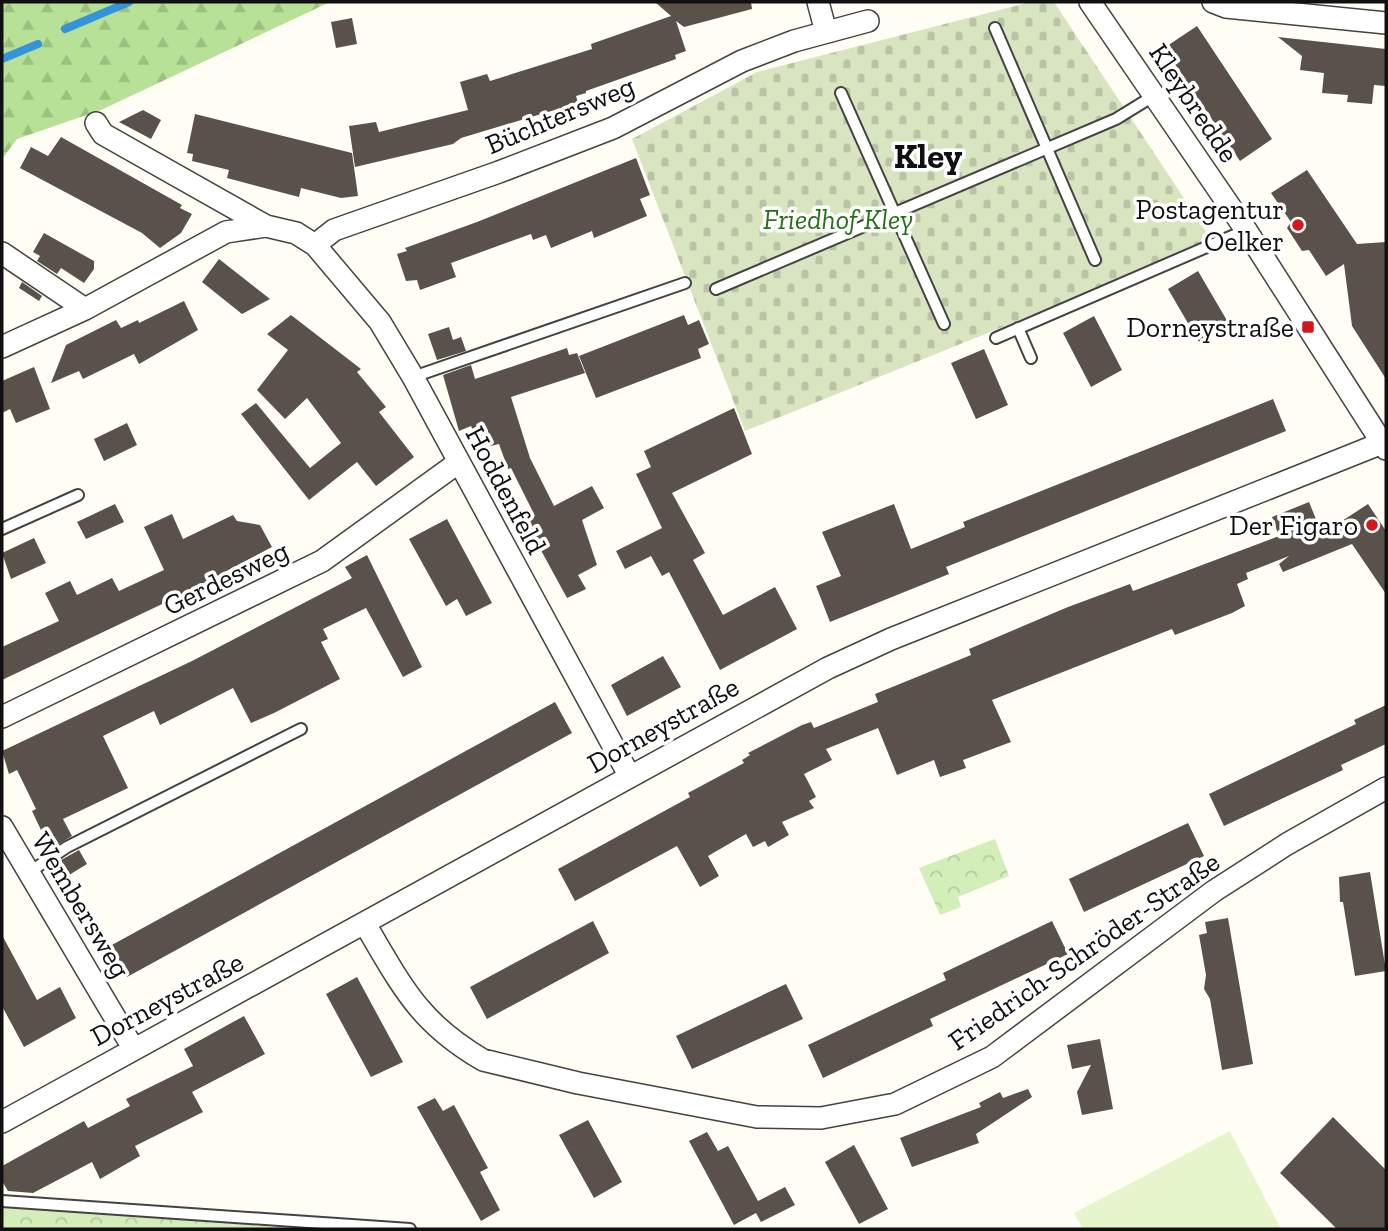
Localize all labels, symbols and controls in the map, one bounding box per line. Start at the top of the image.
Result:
street label: Kleybredde [1142,37,1246,169]
street label: Büchtersweg [481,69,639,161]
district label: Kley [894,135,963,177]
place label: Postagentur Oelker [1136,193,1284,258]
park label: Friedhof Kley [763,203,913,236]
marker: Postagentur Oelker [1290,217,1306,233]
place label: Dorneystraße [1126,311,1294,344]
marker: Dorneystraße [1300,319,1316,335]
street label: Hoddenfeld [459,421,553,559]
place label: Der Figaro [1229,509,1358,542]
marker: Der Figaro [1364,517,1380,533]
street label: Gerdesweg [158,534,294,622]
street label: Dorneystraße [582,670,744,780]
street label: Wembersweg [25,826,137,984]
street label: Friedrich-Schröder-Straße [942,845,1226,1057]
street label: Dorneystraße [85,945,249,1053]

